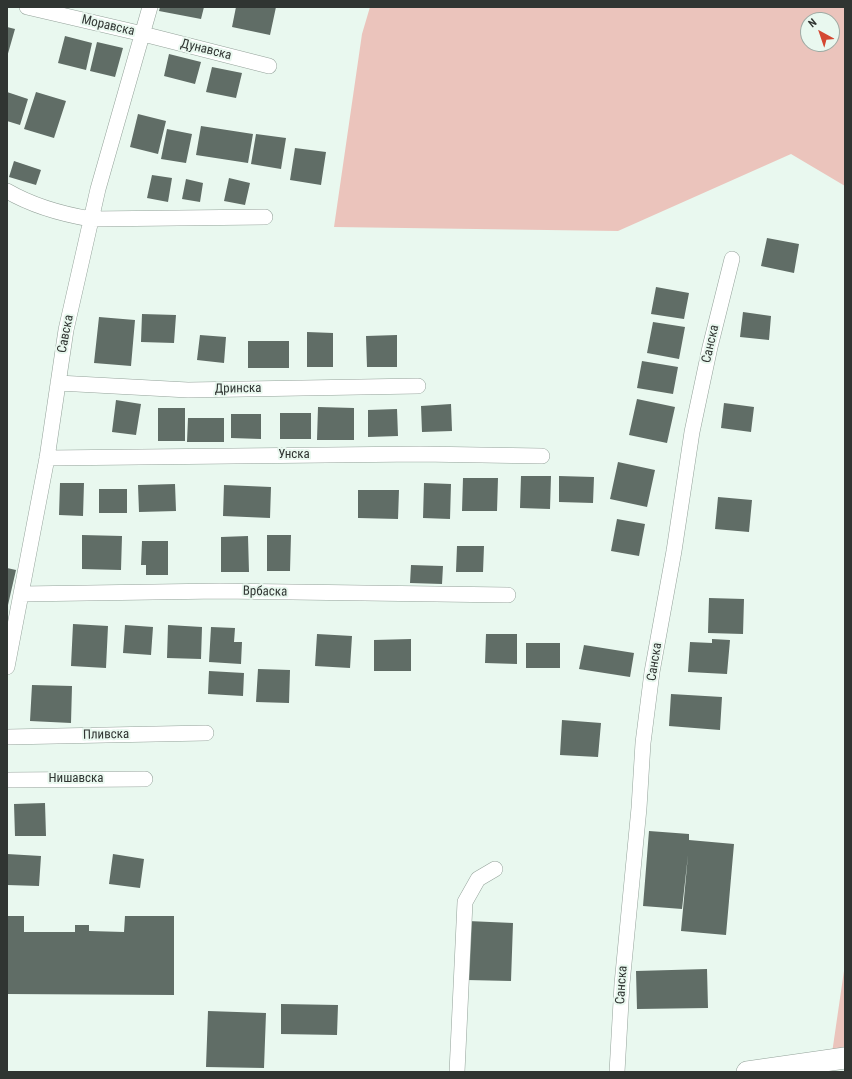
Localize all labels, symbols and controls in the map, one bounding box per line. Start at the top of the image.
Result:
street label: Моравска [80,12,136,40]
north arrow [800,12,840,52]
text: N [806,16,819,30]
street label: Дунавска [179,36,233,64]
street label: Савска [55,314,77,354]
street label: Санска [699,323,723,365]
street label: Дринска [215,381,261,397]
street label: Унска [278,447,310,463]
street label: Врбаска [243,584,287,600]
street label: Санска [644,642,666,682]
street label: Пливска [83,727,129,743]
street label: Нишавска [48,771,104,787]
street label: Санска [613,965,631,1005]

